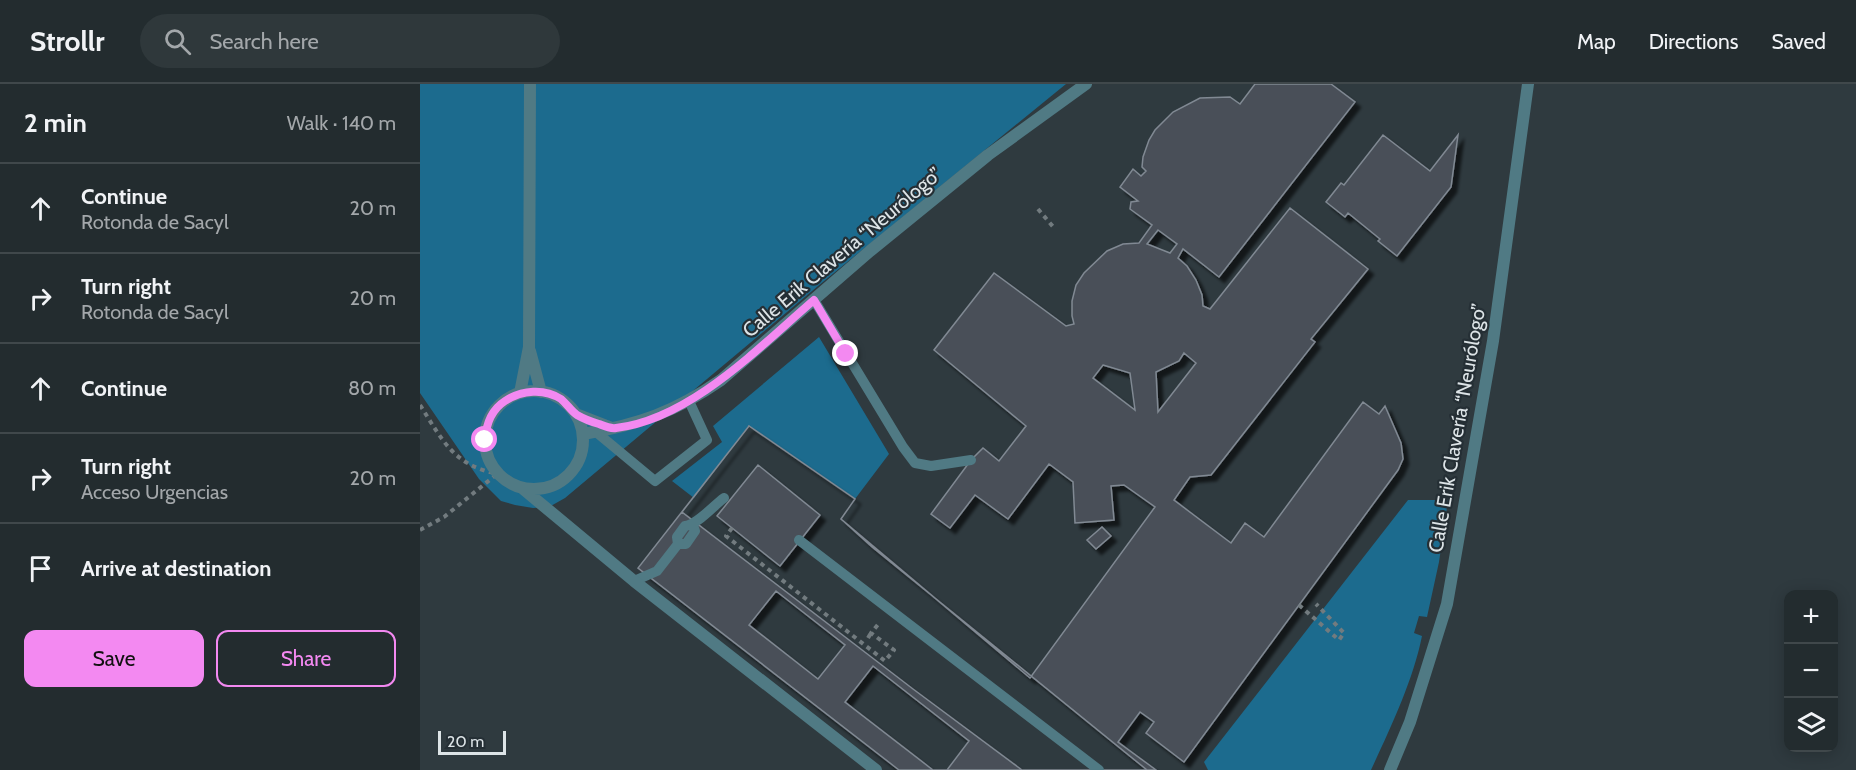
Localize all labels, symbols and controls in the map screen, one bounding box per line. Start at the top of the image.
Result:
search box [140,14,560,68]
text: Strollr [30,24,104,58]
icon: search [161,25,194,58]
text: Search here [209,28,319,55]
text: Map [1577,29,1616,54]
text: Directions [1649,29,1738,54]
text: Saved [1771,29,1826,54]
text: 2 min [24,107,87,139]
text: Walk · 140 m [287,111,396,135]
street label: Calle Erik Clavería “Neurólogo” [738,162,946,342]
text: Continue [81,183,167,210]
icon: ahead [24,192,57,225]
text: 20 m [350,196,396,220]
text: Rotonda de Sacyl [81,210,229,234]
text: Turn right [81,273,171,300]
icon: right [24,282,57,315]
text: 20 m [350,286,396,310]
text: Rotonda de Sacyl [81,300,229,324]
street label: Calle Erik Clavería “Neurólogo” [1423,302,1491,554]
route end [832,340,858,366]
icon: ahead [24,372,57,405]
text: Continue [81,375,167,402]
text: 80 m [348,376,396,400]
route start [471,426,497,452]
text: Turn right [81,453,171,480]
icon: right [24,462,57,495]
text: 20 m [350,466,396,490]
text: Acceso Urgencias [81,480,228,504]
icon: arrive [24,552,57,585]
text: Arrive at destination [81,555,271,582]
map controls [1784,590,1838,752]
button: + [1784,590,1838,644]
button: Save [24,630,204,687]
button: Share [216,630,396,687]
button: − [1784,644,1838,698]
button: layers [1784,698,1838,752]
scale bar [438,728,506,756]
text: 20 m [447,732,484,751]

